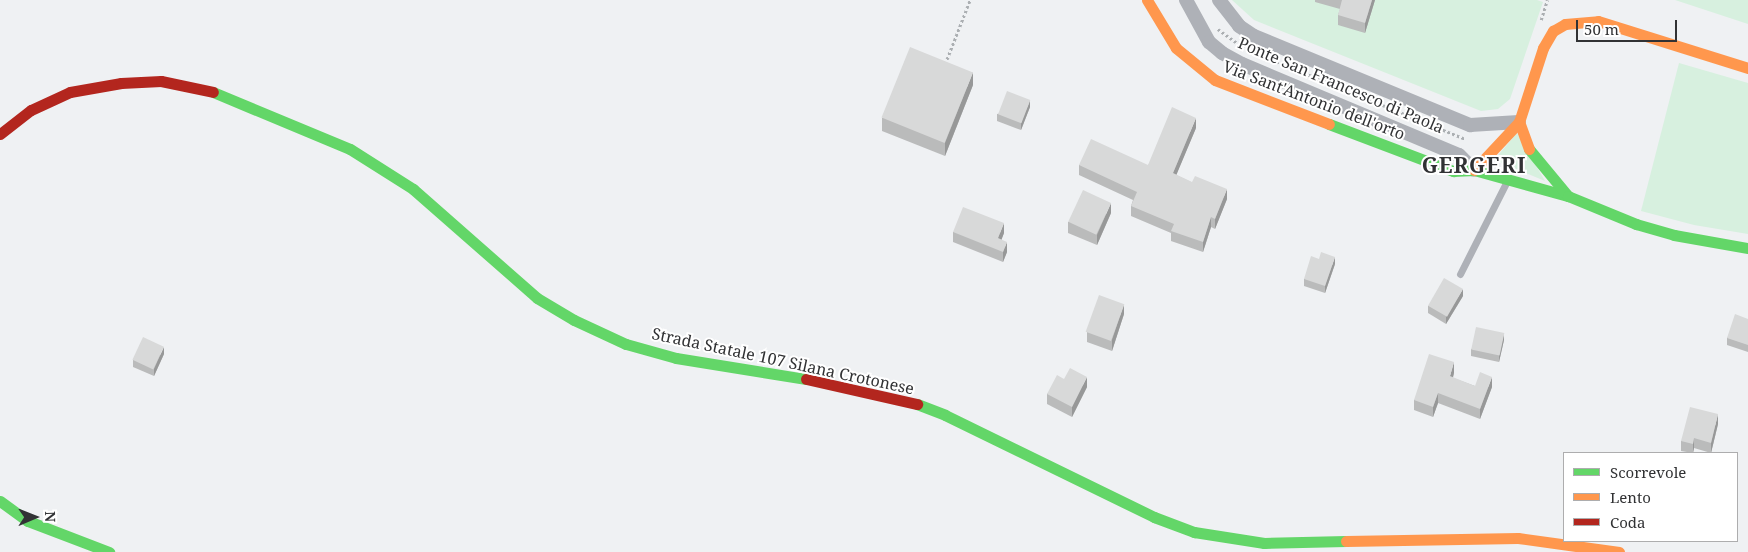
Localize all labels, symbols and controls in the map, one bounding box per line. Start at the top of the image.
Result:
scale bar [1578,10,1679,42]
text: 50 m [1584,19,1619,39]
street label: Ponte San Francesco di Paola [1235,33,1447,137]
street label: Via Sant'Antonio dell'orto [1220,56,1408,144]
district label: GERGERI [1421,152,1527,178]
street label: Strada Statale 107 Silana Crotonese [650,324,916,398]
legend [1563,452,1738,542]
text: Scorrevole [1610,462,1686,482]
text: Lento [1610,487,1651,507]
north arrow [10,492,60,542]
text: N [41,511,60,522]
text: Coda [1610,512,1646,532]

